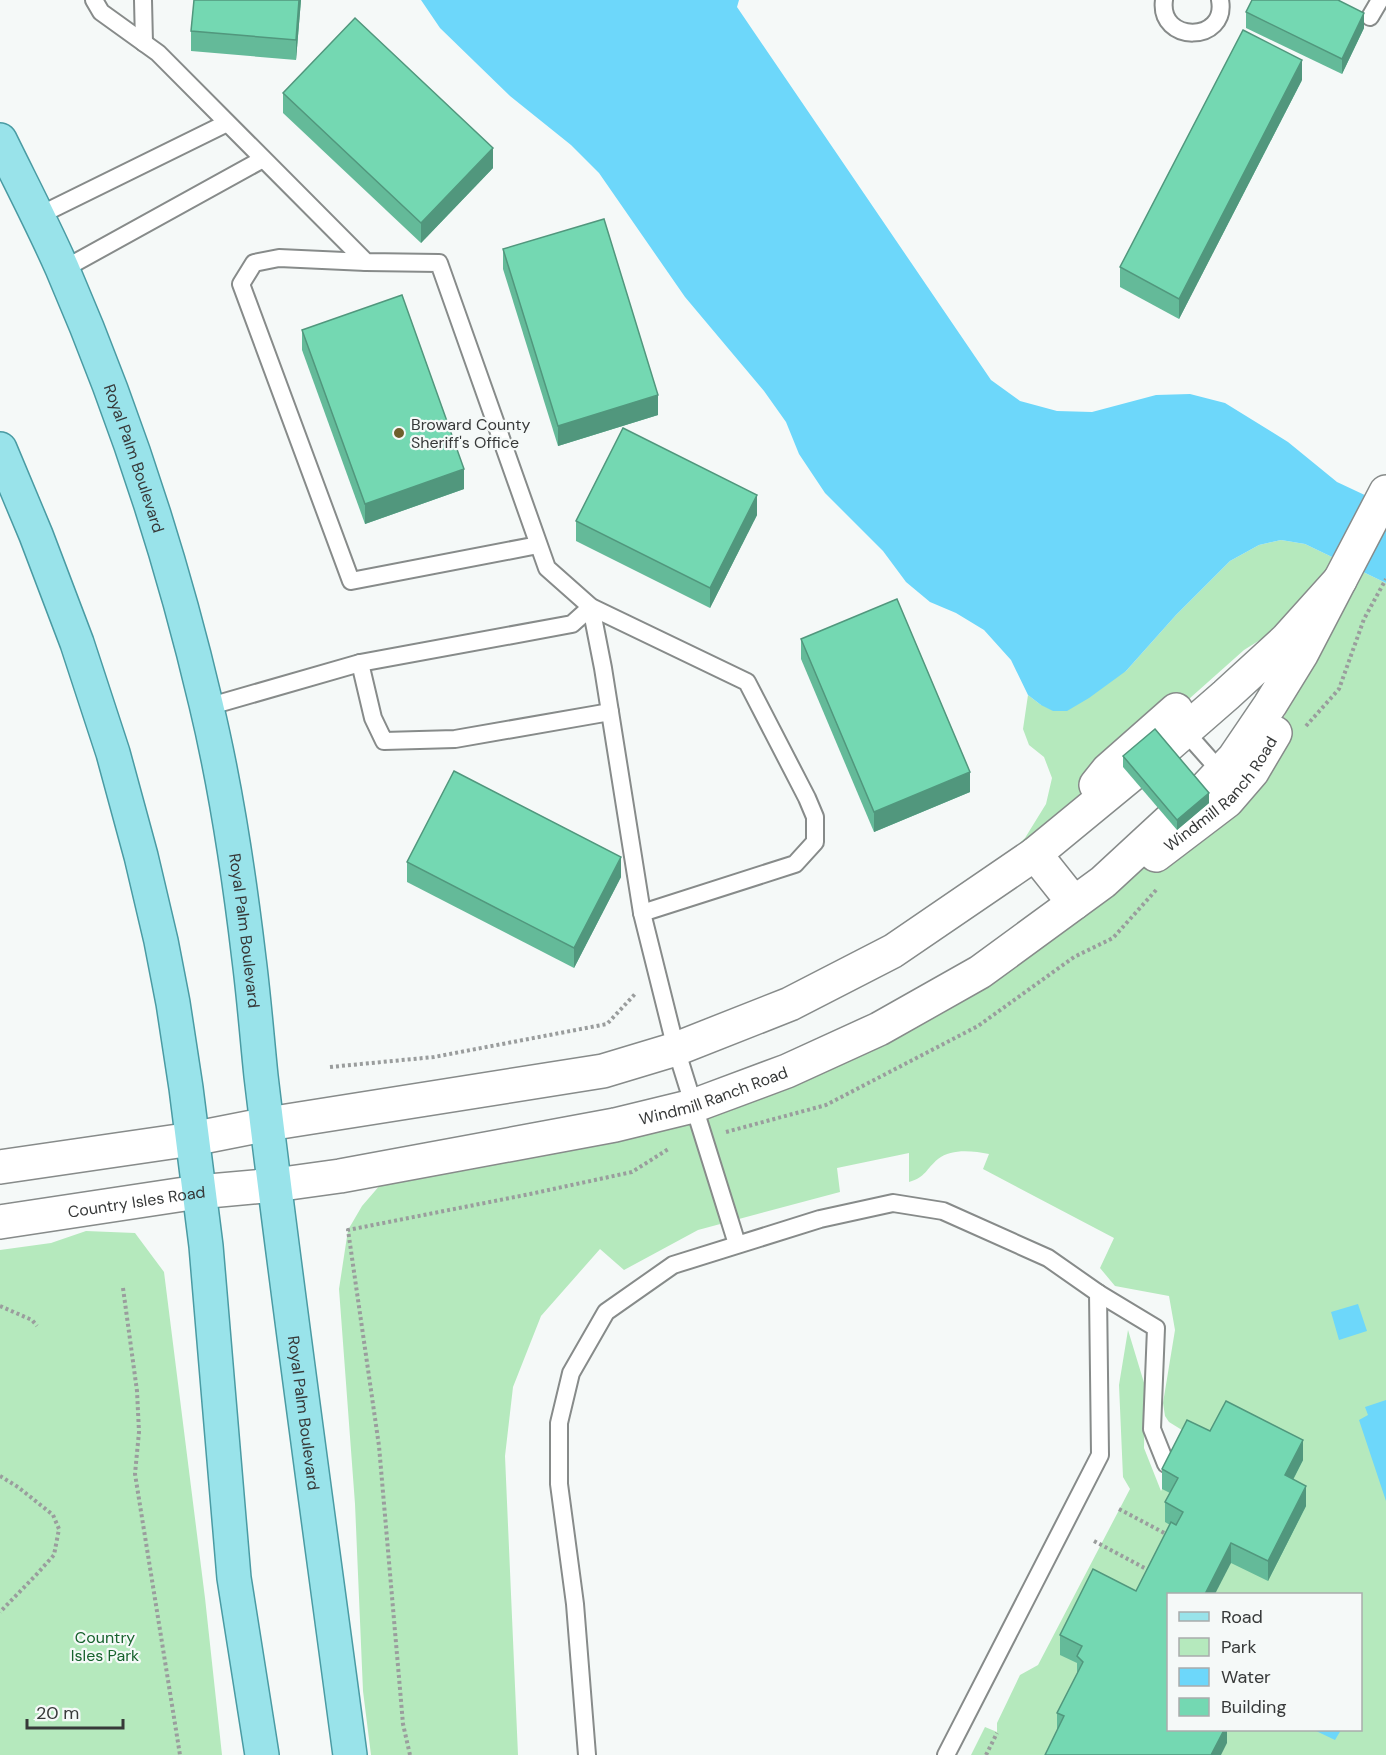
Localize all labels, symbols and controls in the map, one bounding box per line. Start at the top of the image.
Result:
street label: Royal Palm Boulevard [99,381,169,535]
place label: Broward County Sheriff's Office [411,414,531,453]
marker: Broward County Sheriff's Office [392,426,406,440]
street label: Windmill Ranch Road [1160,732,1281,856]
street label: Royal Palm Boulevard [224,852,265,1009]
street label: Windmill Ranch Road [637,1061,790,1129]
street label: Country Isles Road [66,1181,206,1222]
street label: Royal Palm Boulevard [283,1334,325,1492]
legend [1167,1593,1362,1731]
text: Road [1221,1605,1263,1629]
park label: Country Isles Park [71,1627,139,1666]
text: Park [1221,1635,1257,1659]
text: Water [1221,1665,1271,1689]
scale bar [27,1692,123,1730]
text: Building [1221,1695,1286,1719]
text: 20 m [36,1701,79,1725]

